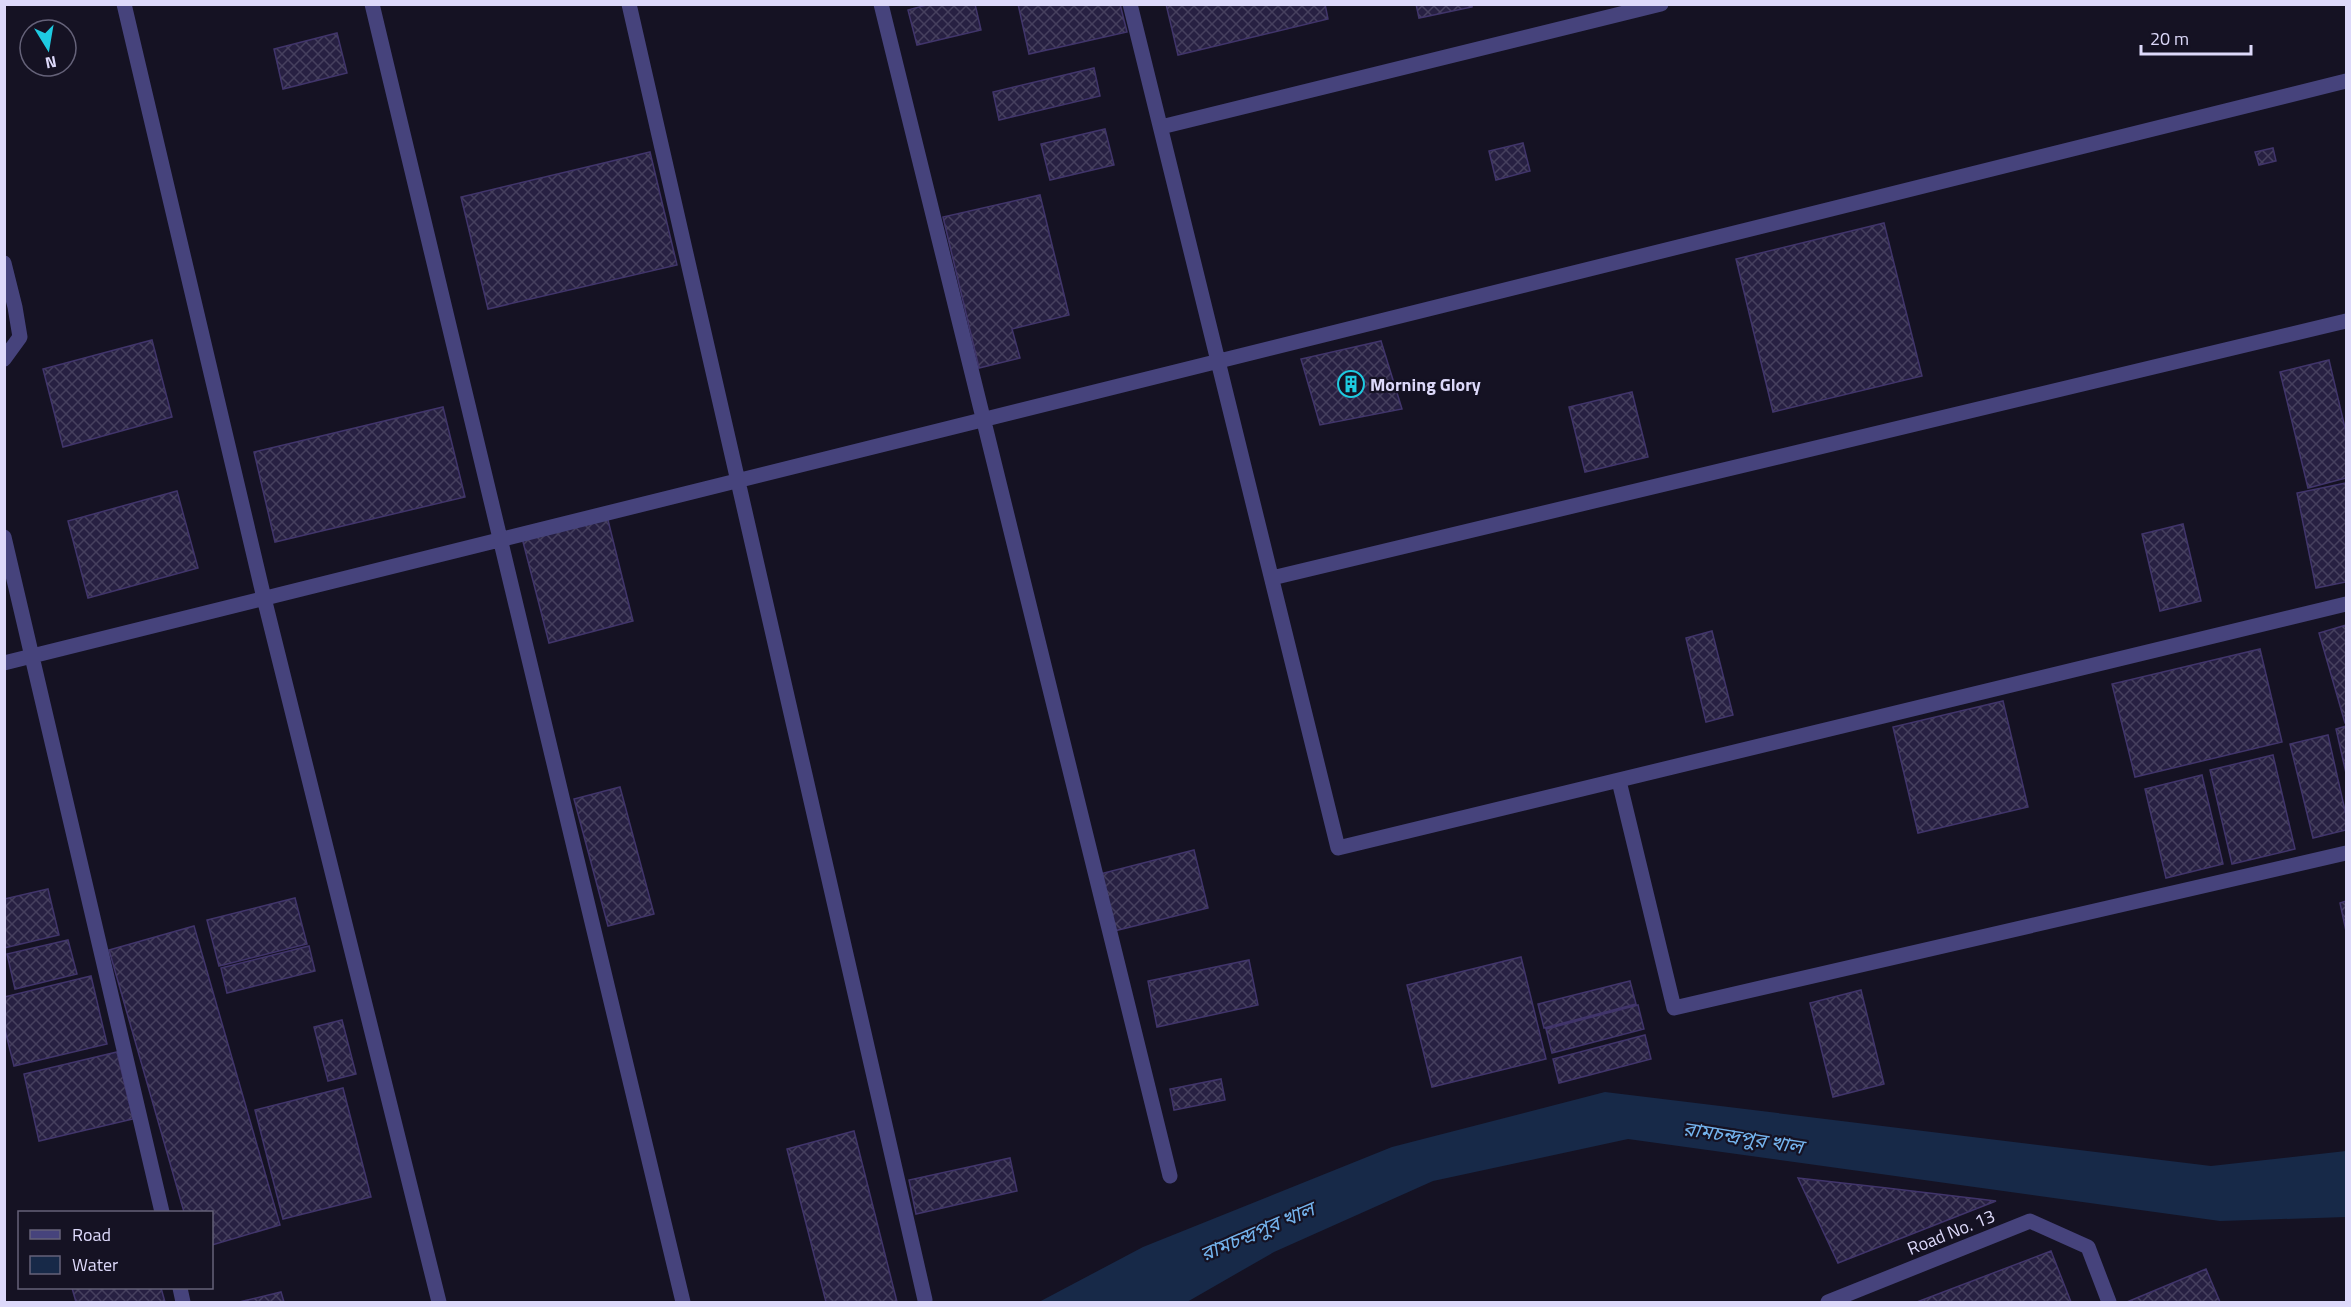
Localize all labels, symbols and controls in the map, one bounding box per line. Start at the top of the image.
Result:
north arrow [18,18,78,78]
scale bar [2141,18,2250,56]
text: 20 m [2150,25,2189,52]
text: N [43,50,59,76]
building icon: Morning Glory [1336,369,1366,399]
place label: Morning Glory [1370,371,1481,398]
water label: রামচন্দ্রপুর খাল [1681,1112,1809,1162]
water label: রামচন্দ্রপুর খাল [1195,1192,1322,1269]
street label: Road No. 13 [1903,1202,1999,1262]
legend [18,1211,213,1289]
text: Road [72,1221,111,1248]
text: Water [72,1251,118,1278]

